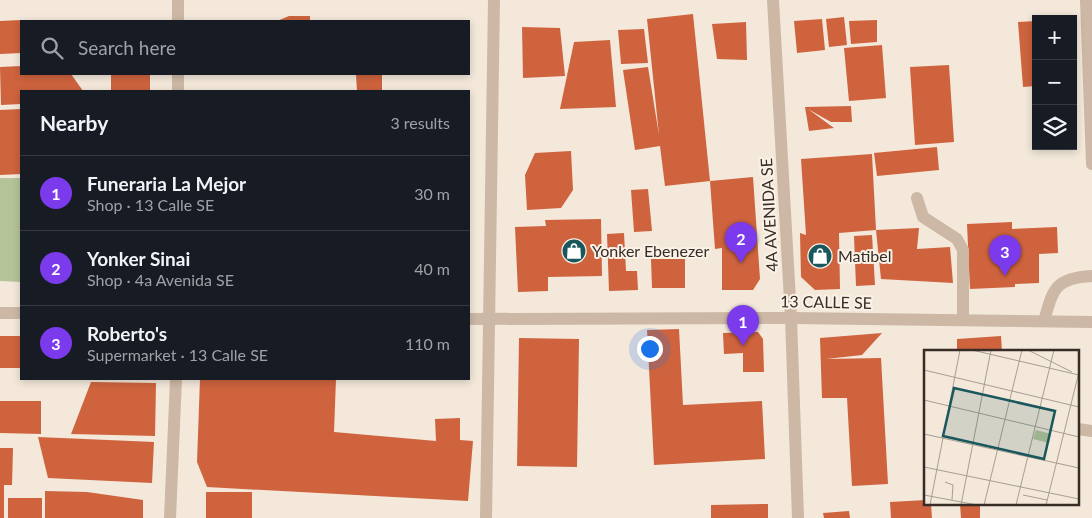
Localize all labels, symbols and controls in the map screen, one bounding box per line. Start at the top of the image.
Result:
map controls [1032,15,1077,150]
button: + [1032,15,1077,60]
search box [20,20,470,75]
icon: search [38,34,66,62]
text: Search here [78,36,176,59]
button: − [1032,60,1077,105]
button: layers [1032,105,1077,150]
text: Nearby [40,110,108,135]
text: 3 results [390,113,450,132]
street label: 4A AVENIDA SE [756,158,781,272]
text: Funeraria La Mejor [87,172,246,195]
text: 1 [51,184,61,203]
text: 30 m [414,184,450,203]
text: Shop · 13 Calle SE [87,195,214,214]
pin: 2 [725,222,757,263]
pin: 3 [989,235,1021,276]
shop icon: Yonker Ebenezer [561,238,587,264]
place label: Yonker Ebenezer [592,241,709,260]
shop icon: Matibel [807,243,833,269]
place label: Matibel [838,246,892,265]
text: Yonker Sinai [87,247,190,270]
text: 2 [51,259,61,278]
text: 40 m [414,259,450,278]
text: Shop · 4a Avenida SE [87,270,234,289]
street label: 13 CALLE SE [780,291,872,312]
pin: 1 [727,305,759,346]
text: Roberto's [87,322,167,345]
text: 3 [51,334,61,353]
text: 110 m [405,334,450,353]
your location [637,336,663,362]
text: Supermarket · 13 Calle SE [87,345,268,364]
inset map [924,350,1080,506]

